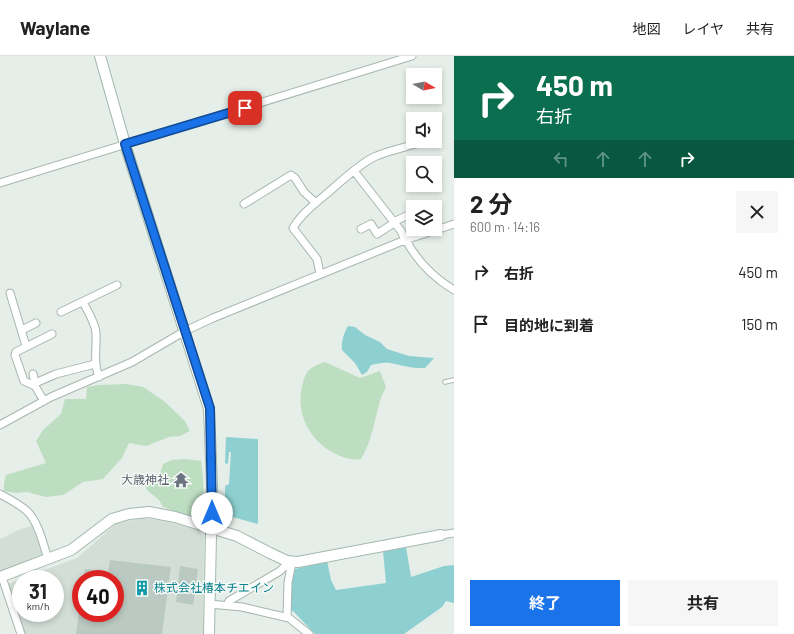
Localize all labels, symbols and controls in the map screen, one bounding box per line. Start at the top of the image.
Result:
text: Waylane [20,16,90,39]
text: 地図 [632,20,660,37]
text: レイヤ [682,20,724,37]
text: 共有 [746,20,774,37]
north arrow [406,68,442,104]
map controls [406,68,442,236]
text: 450 m [536,68,613,102]
icon: right [470,72,522,124]
pin [228,91,262,125]
icon: arrive [234,97,256,119]
text: 右折 [536,105,572,127]
button: sound [406,112,442,148]
icon: left [550,148,572,170]
icon: ahead [592,148,614,170]
icon: ahead [634,148,656,170]
icon: right [676,148,698,170]
button: search [406,156,442,192]
text: 2 分 [470,189,512,218]
button: close [736,191,778,233]
button: layers [406,200,442,236]
text: 600 m · 14:16 [470,219,540,235]
icon: right [470,261,492,283]
text: 450 m [738,263,778,281]
text: 右折 [504,264,534,282]
icon: arrive [470,313,492,335]
text: 150 m [741,315,778,333]
text: 目的地に到着 [504,316,594,334]
temple icon: 大歳神社 [172,471,190,489]
place label: 大歳神社 [121,472,169,486]
position arrow [191,492,233,534]
speed limit sign: 40 [72,570,124,622]
text: 31 [29,579,47,603]
building icon: 株式会社椿本チエイン [133,579,151,597]
place label: 株式会社椿本チエイン [154,580,274,594]
button: 終了 [470,580,620,626]
button: 共有 [628,580,778,626]
text: km/h [27,600,49,612]

